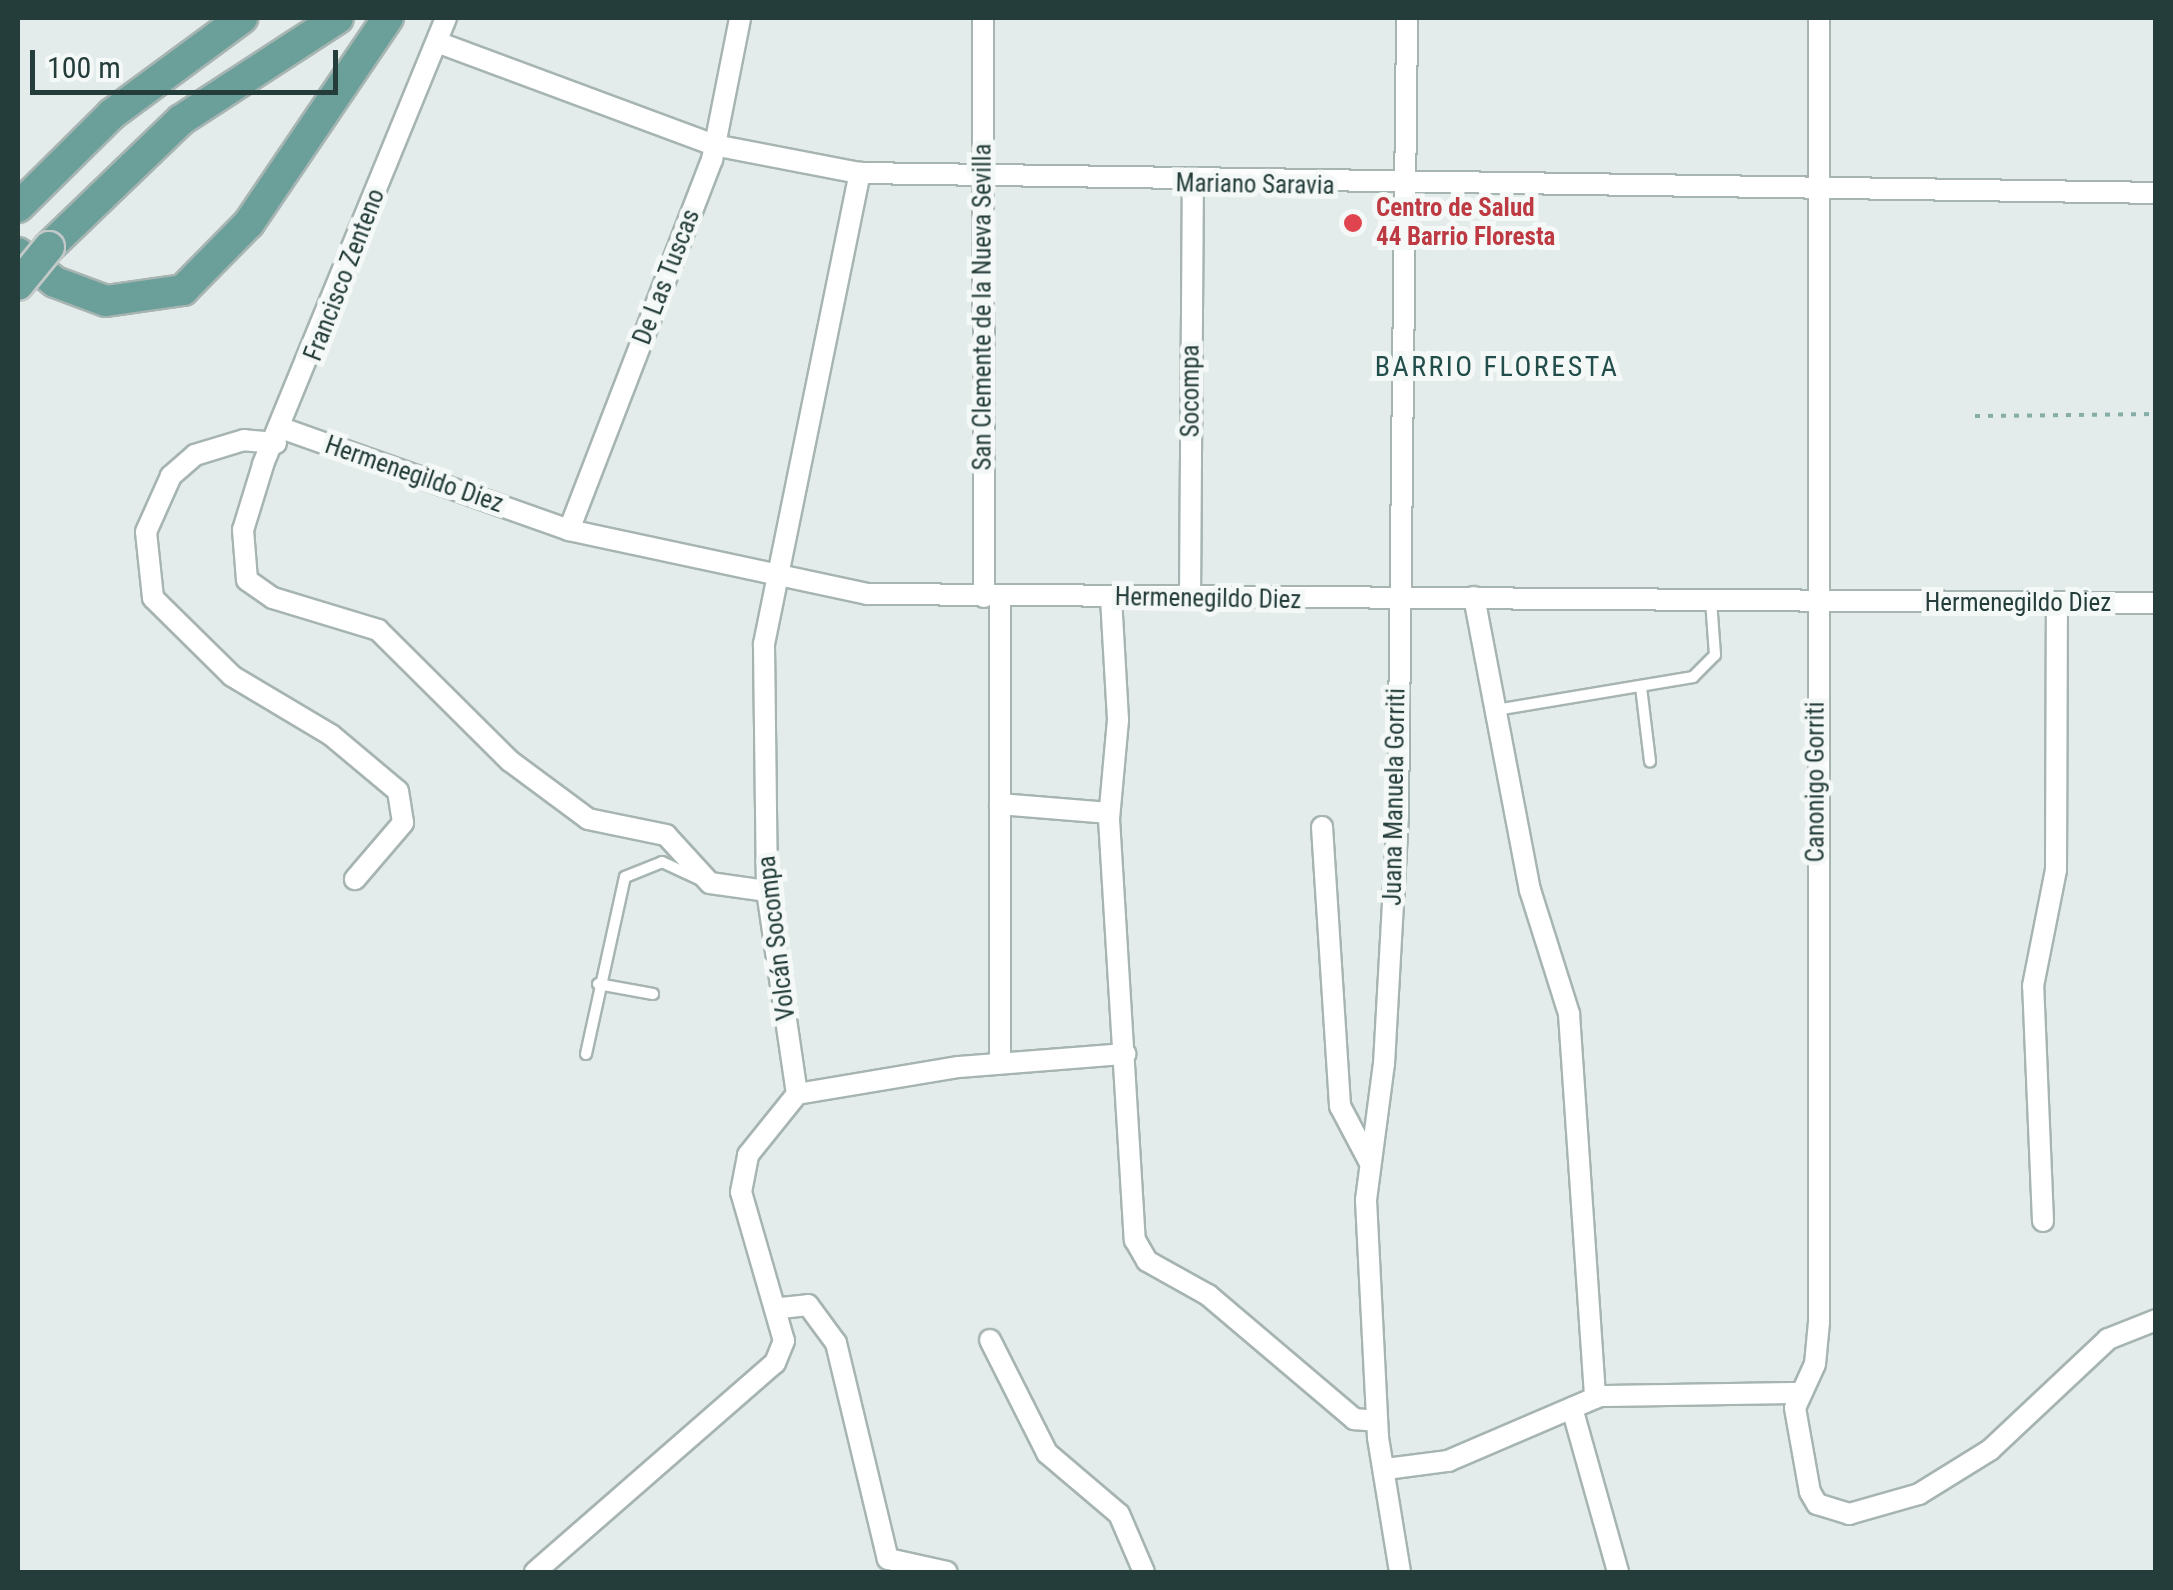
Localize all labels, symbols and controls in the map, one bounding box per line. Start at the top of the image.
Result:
scale bar [35,30,342,92]
text: 100 m [47,50,121,85]
street label: San Clemente de la Nueva Sevilla [968,144,998,470]
street label: Mariano Saravia [1175,169,1335,201]
street label: Francisco Zenteno [298,185,392,365]
place label: Centro de Salud 44 Barrio Floresta [1376,194,1555,253]
street label: De Las Tuscas [627,205,707,349]
marker: Centro de Salud 44 Barrio Floresta [1340,210,1366,236]
street label: Socompa [1176,345,1206,437]
district label: BARRIO FLORESTA [1375,350,1619,384]
street label: Hermenegildo Diez [321,430,507,520]
street label: Hermenegildo Diez [1115,582,1301,616]
street label: Hermenegildo Diez [1925,588,2111,618]
street label: Juana Manuela Gorriti [1378,688,1412,906]
street label: Canonigo Gorriti [1801,702,1831,862]
street label: Volcán Socompa [752,854,802,1022]

